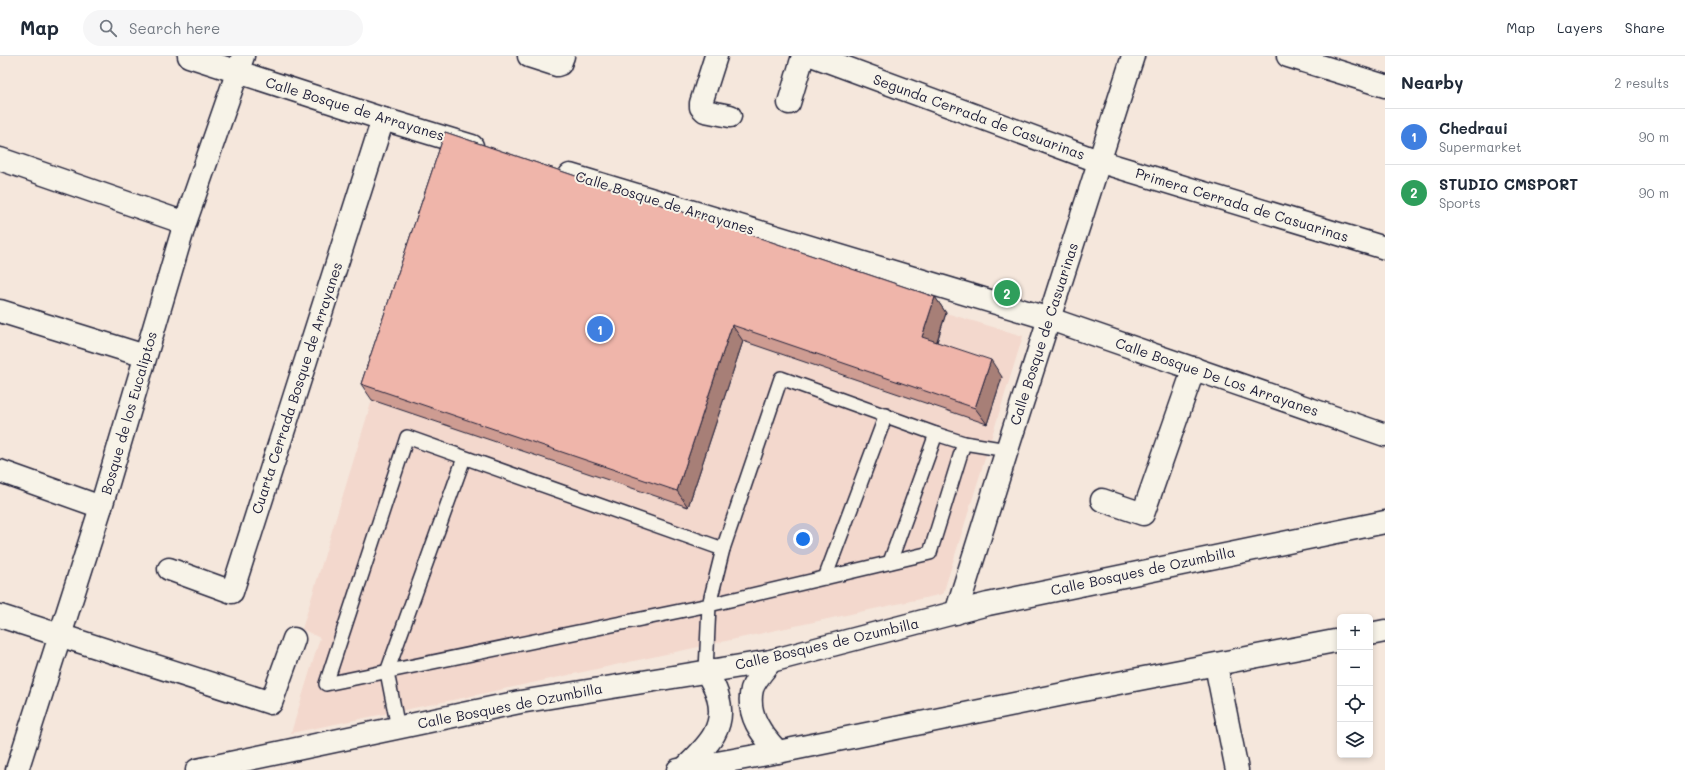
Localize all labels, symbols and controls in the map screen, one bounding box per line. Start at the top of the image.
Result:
search box [83,10,363,46]
text: Map [20,15,59,40]
icon: search [97,17,119,39]
text: Search here [129,18,220,38]
text: Map [1506,18,1535,37]
text: Layers [1557,18,1603,37]
text: Share [1625,18,1665,37]
street label: Segunda Cerrada de Casuarinas [871,69,1088,164]
text: Nearby [1401,71,1463,93]
street label: Calle Bosque de Arrayanes [263,72,447,145]
text: 2 results [1614,74,1669,91]
text: Chedraui [1439,118,1508,138]
text: 1 [1411,128,1417,145]
text: 90 m [1639,128,1669,145]
text: Supermarket [1439,138,1522,155]
street label: Primera Cerrada de Casuarinas [1133,163,1351,246]
street label: Calle Bosque de Arrayanes [573,166,757,239]
text: STUDIO CMSPORT [1439,174,1578,194]
text: 2 [1410,184,1418,201]
text: 90 m [1639,184,1669,201]
text: Sports [1439,194,1481,211]
street label: Calle Bosque de Casuarinas [1005,240,1082,428]
street label: Cuarta Cerrada Bosque de Arrayanes [247,260,346,516]
pin: 2 [994,278,1020,308]
pin: 1 [587,314,613,344]
street label: Bosque de los Eucaliptos [96,329,161,497]
street label: Calle Bosque De Los Arrayanes [1113,333,1321,420]
your location [793,529,813,549]
street label: Calle Bosques de Ozumbilla [1049,542,1237,599]
street label: Calle Bosques de Ozumbilla [733,613,921,674]
map controls [1337,614,1373,758]
button: + [1337,614,1373,650]
button: − [1337,650,1373,686]
street label: Calle Bosques de Ozumbilla [416,678,604,733]
button: locate [1337,686,1373,722]
button: layers [1337,722,1373,758]

